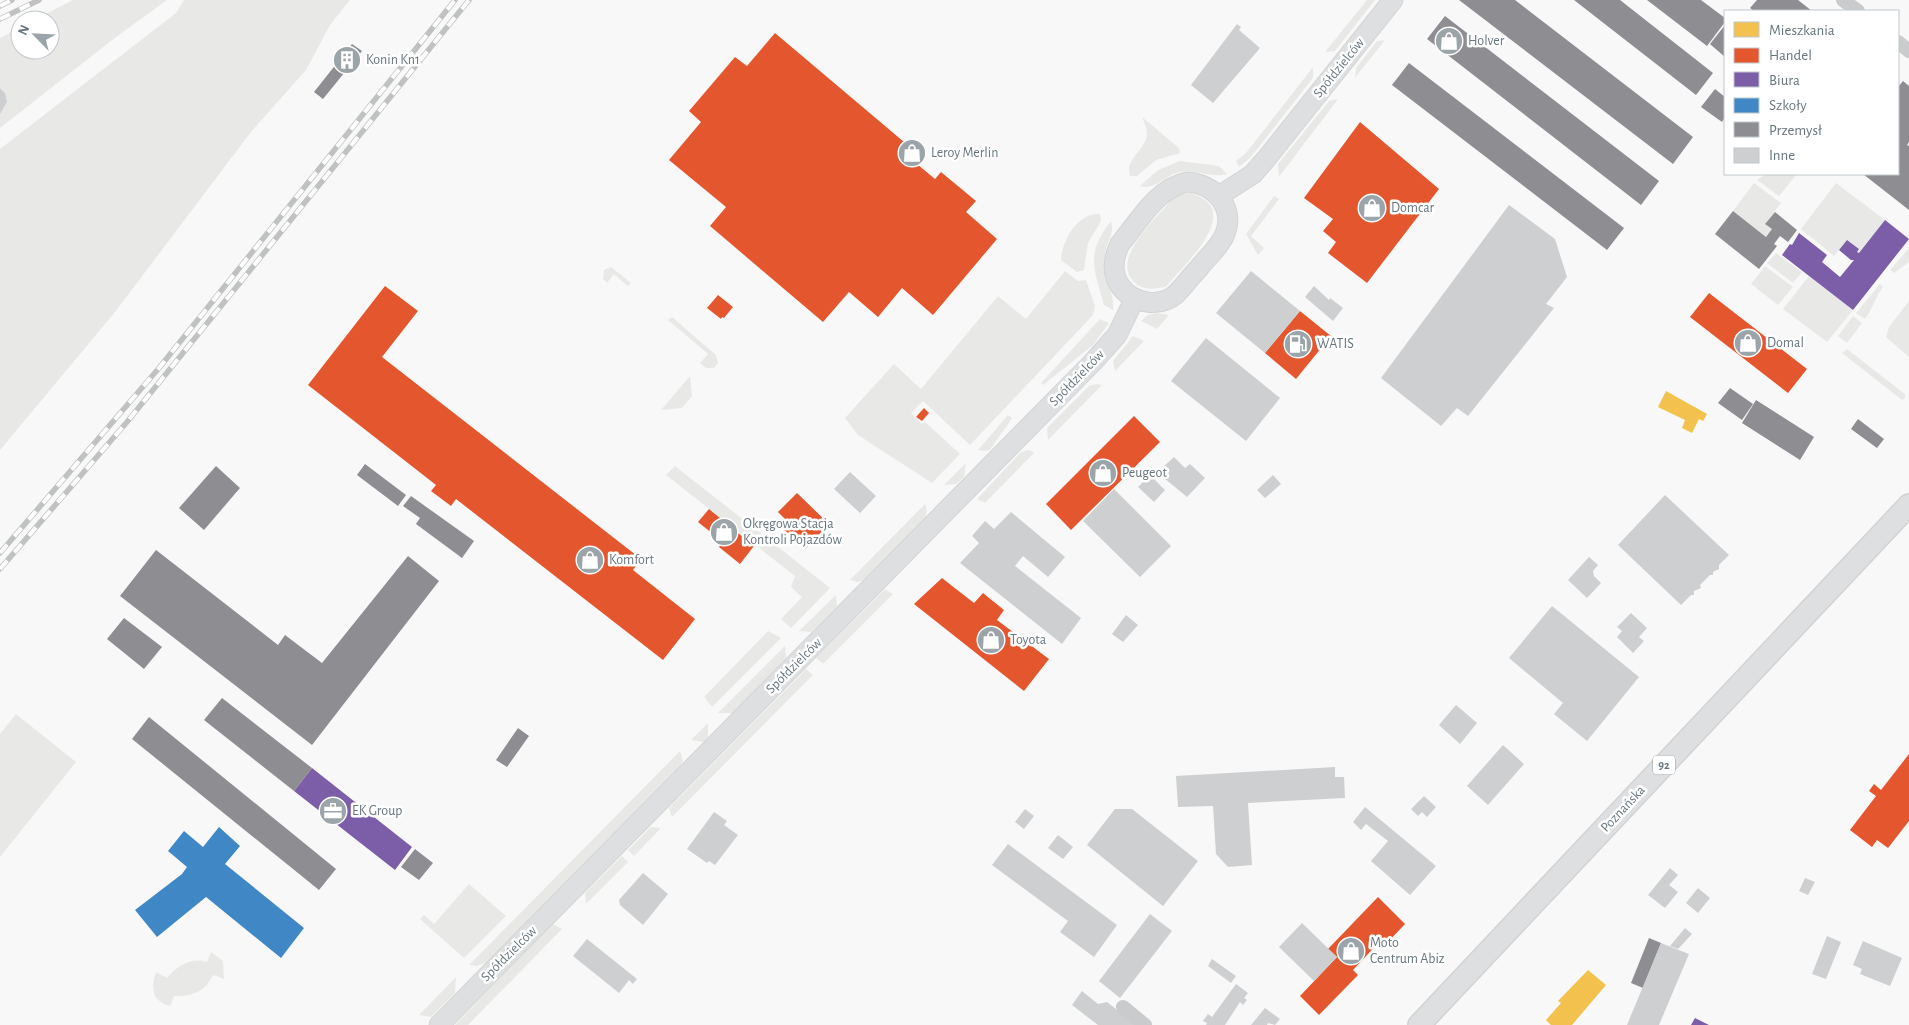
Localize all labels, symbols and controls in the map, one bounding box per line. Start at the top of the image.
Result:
north arrow [10,10,60,60]
legend [1724,10,1899,175]
text: N [16,23,32,37]
text: Mieszkania [1769,23,1835,38]
shop icon: Holver [1434,26,1464,56]
place label: Holver [1468,34,1505,48]
street label: Spółdzielców [1311,35,1367,100]
building icon: Konin Kn1 [332,45,362,75]
text: Handel [1769,48,1812,63]
place label: Konin Kn1 [366,53,420,67]
text: Biura [1769,73,1800,88]
text: Szkoły [1769,98,1807,113]
text: Przemysł [1769,123,1822,138]
shop icon: Leroy Merlin [897,138,927,168]
place label: Leroy Merlin [931,146,998,160]
text: Inne [1769,148,1795,163]
shop icon: Domcar [1357,193,1387,223]
place label: Domcar [1391,201,1435,215]
shop icon: Domal [1733,328,1763,358]
fuel station icon: WATIS [1283,329,1313,359]
place label: Domal [1767,336,1804,350]
place label: WATIS [1317,337,1354,351]
street label: Spółdzielców [1047,347,1107,409]
shop icon: Peugeot [1088,458,1118,488]
place label: Peugeot [1122,466,1167,480]
shop icon: Okręgowa Stacja Kontroli Pojazdów [709,517,739,547]
place label: Okręgowa Stacja Kontroli Pojazdów [743,517,843,547]
shop icon: Komfort [575,545,605,575]
place label: Komfort [609,553,654,567]
shop icon: Toyota [976,625,1006,655]
place label: Toyota [1010,633,1047,647]
street label: Spółdzielców [764,635,825,696]
road number: 92 [1653,756,1675,774]
street label: Poznańska [1598,783,1648,835]
office icon: EK Group [318,796,348,826]
place label: EK Group [352,804,402,818]
street label: Spółdzielców [479,923,540,984]
shop icon: Moto Centrum Abiz [1336,936,1366,966]
place label: Moto Centrum Abiz [1370,936,1445,966]

